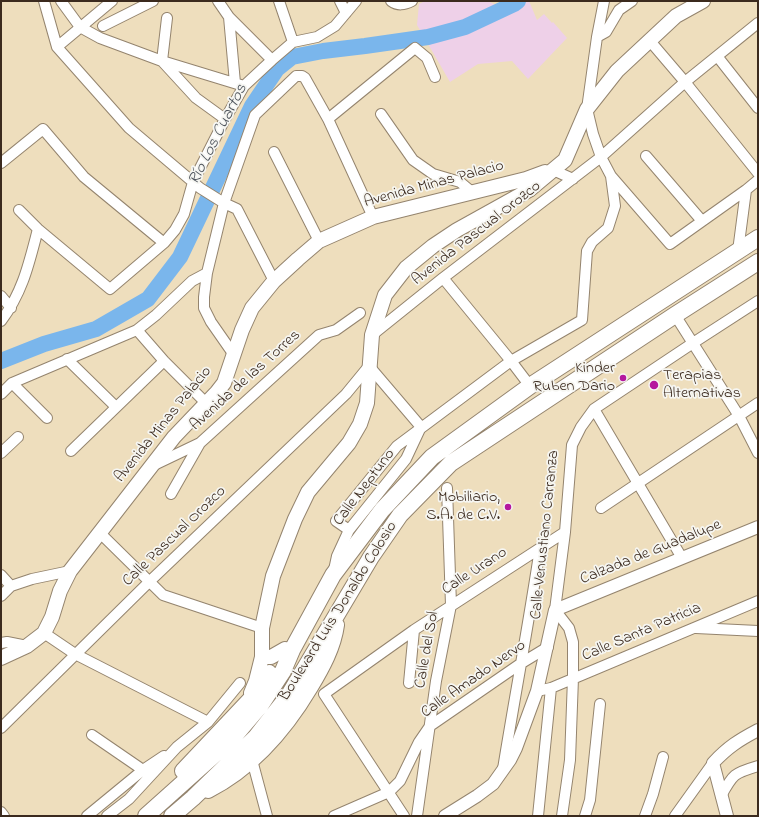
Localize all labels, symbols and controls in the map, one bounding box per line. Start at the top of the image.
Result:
water label: Río Los Cuartos [185,81,253,189]
street label: Avenida Minas Palacio [362,157,506,213]
street label: Avenida Pascual Orozco [409,178,545,290]
street label: Avenida de las Torres [187,326,305,436]
place label: Kinder Ruben Dario [533,359,615,397]
street label: Avenida Minas Palacio [111,363,217,487]
place label: Terapias Alternativas [663,366,741,404]
marker: Kinder Ruben Dario [618,373,628,383]
marker: Terapias Alternativas [648,379,660,391]
street label: Calle Neptuno [330,446,400,530]
street label: Calle Venustiano Carranza [528,449,564,621]
street label: Calle Pascual Orozco [119,483,231,591]
place label: Mobiliario, S.A. de C.V. [426,488,500,526]
marker: Mobiliario, S.A. de C.V. [503,502,513,512]
street label: Calzada de Guadalupe [578,516,724,590]
street label: Boulevard Luis Donaldo Colosio [276,519,402,705]
street label: Calle Urano [439,544,511,600]
street label: Calle Santa Patricia [580,599,704,667]
street label: Calle del Sol [412,610,444,690]
street label: Calle Amado Nervo [418,637,530,723]

